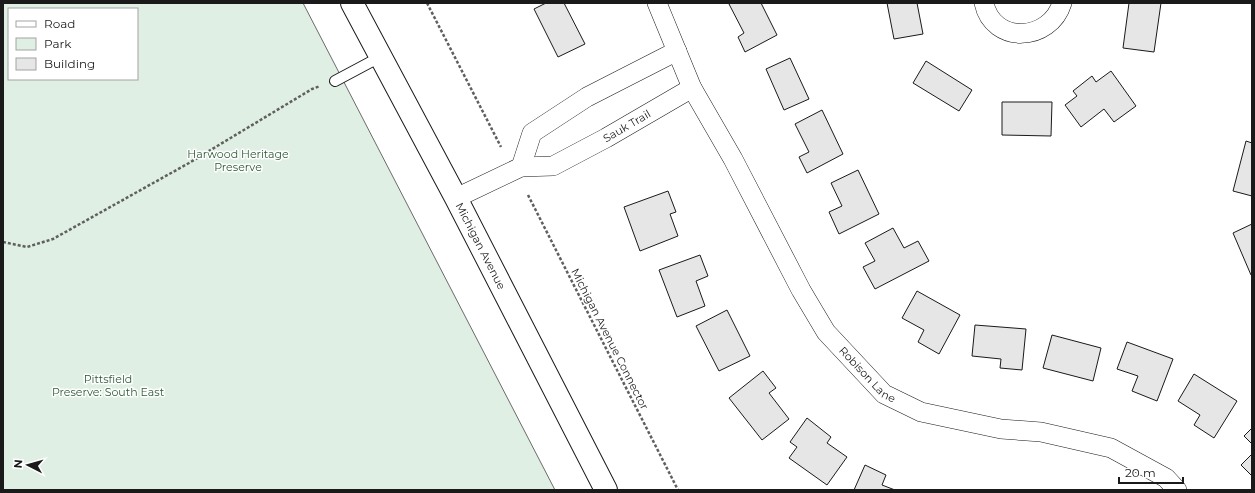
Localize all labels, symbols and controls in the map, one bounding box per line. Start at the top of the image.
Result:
legend [8,8,138,80]
text: Road [44,16,75,31]
text: Park [44,36,72,51]
text: Building [44,56,95,71]
street label: Sauk Trail [600,107,653,145]
park label: Harwood Heritage Preserve [187,147,289,174]
street label: Michigan Avenue [453,200,509,292]
street label: Michigan Avenue Connector [568,266,652,412]
street label: Robison Lane [836,343,898,406]
park label: Pittsfield Preserve: South East [52,372,165,399]
north arrow [8,445,48,485]
text: N [11,459,25,469]
scale bar [1119,459,1183,485]
text: 20 m [1125,465,1156,480]

